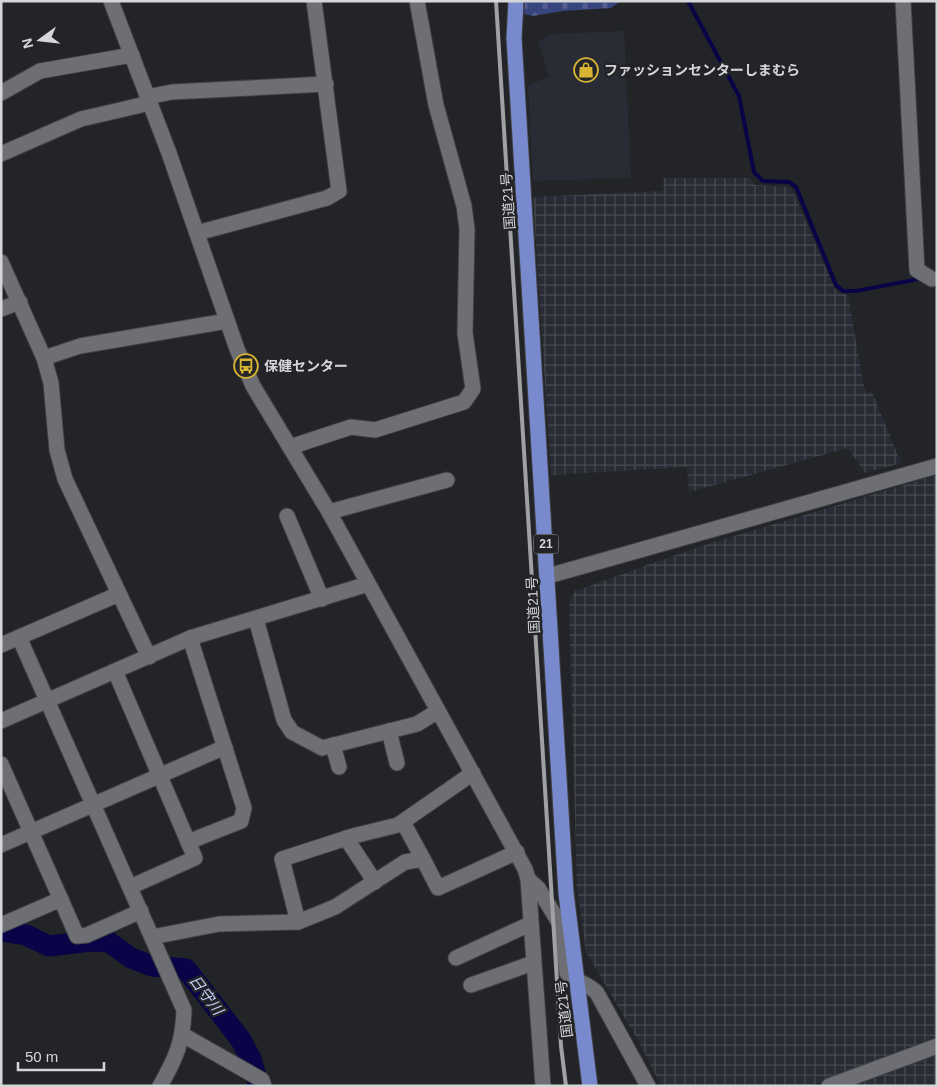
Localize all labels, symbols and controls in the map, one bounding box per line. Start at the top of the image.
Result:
north arrow [15,15,65,65]
text: N [18,36,36,50]
shop icon: ファッションセンターしまむら [573,57,599,83]
place label: ファッションセンターしまむら [604,62,800,78]
street label: 国道21号 [498,172,518,230]
bus stop icon: 保健センター [233,353,259,379]
place label: 保健センター [264,358,348,374]
road number: 21 [534,534,558,554]
street label: 国道21号 [524,576,542,634]
water label: 日守川 [186,972,228,1019]
street label: 国道21号 [553,979,575,1039]
scale bar [18,1040,104,1072]
text: 50 m [25,1048,58,1065]

